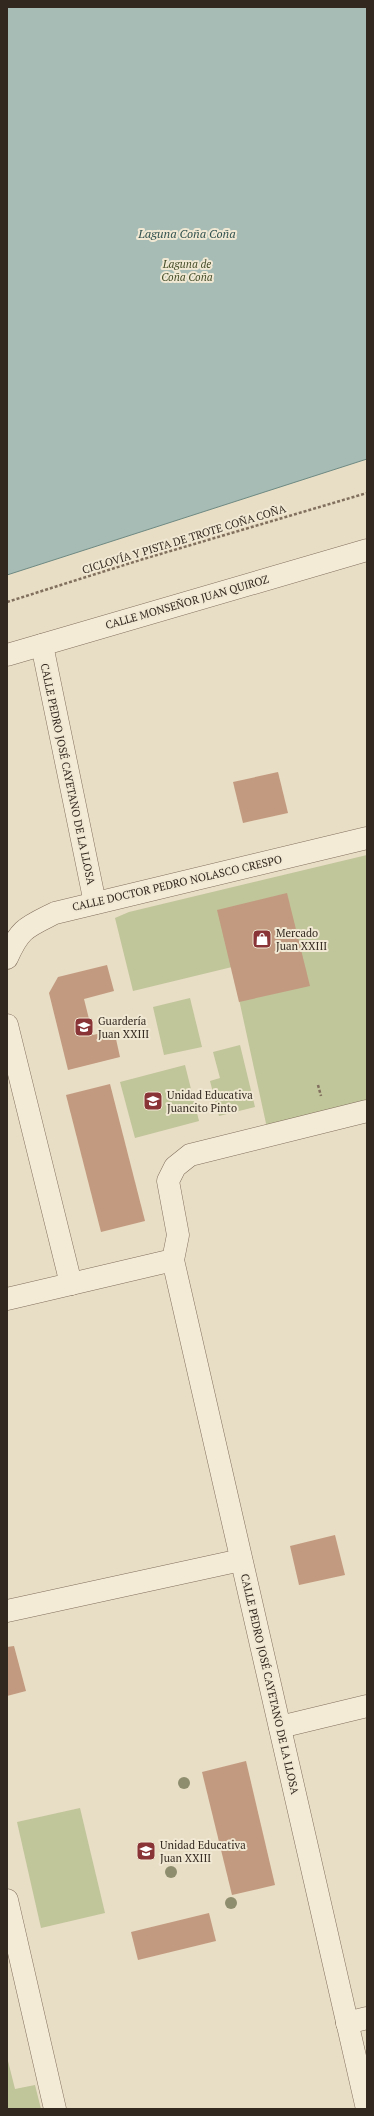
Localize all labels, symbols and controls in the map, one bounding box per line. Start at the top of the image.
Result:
water label: Laguna Coña Coña [137,226,236,241]
park label: Laguna de Coña Coña [161,257,213,284]
street label: CICLOVÍA Y PISTA DE TROTE COÑA COÑA [80,501,288,577]
street label: CALLE MONSEÑOR JUAN QUIROZ [104,572,271,632]
street label: CALLE PEDRO JOSÉ CAYETANO DE LA LLOSA [38,662,98,886]
street label: CALLE DOCTOR PEDRO NOLASCO CRESPO [71,852,283,914]
place label: Mercado Juan XXIII [276,926,327,953]
shop icon: Mercado Juan XXIII [251,928,273,950]
place label: Guardería Juan XXIII [98,1014,149,1041]
school or university icon: Guardería Juan XXIII [73,1016,95,1038]
place label: Unidad Educativa Juancito Pinto [167,1088,253,1115]
school or university icon: Unidad Educativa Juancito Pinto [142,1090,164,1112]
street label: CALLE PEDRO JOSÉ CAYETANO DE LA LLOSA [238,1572,302,1796]
place label: Unidad Educativa Juan XXIII [160,1838,246,1865]
school or university icon: Unidad Educativa Juan XXIII [135,1840,157,1862]

